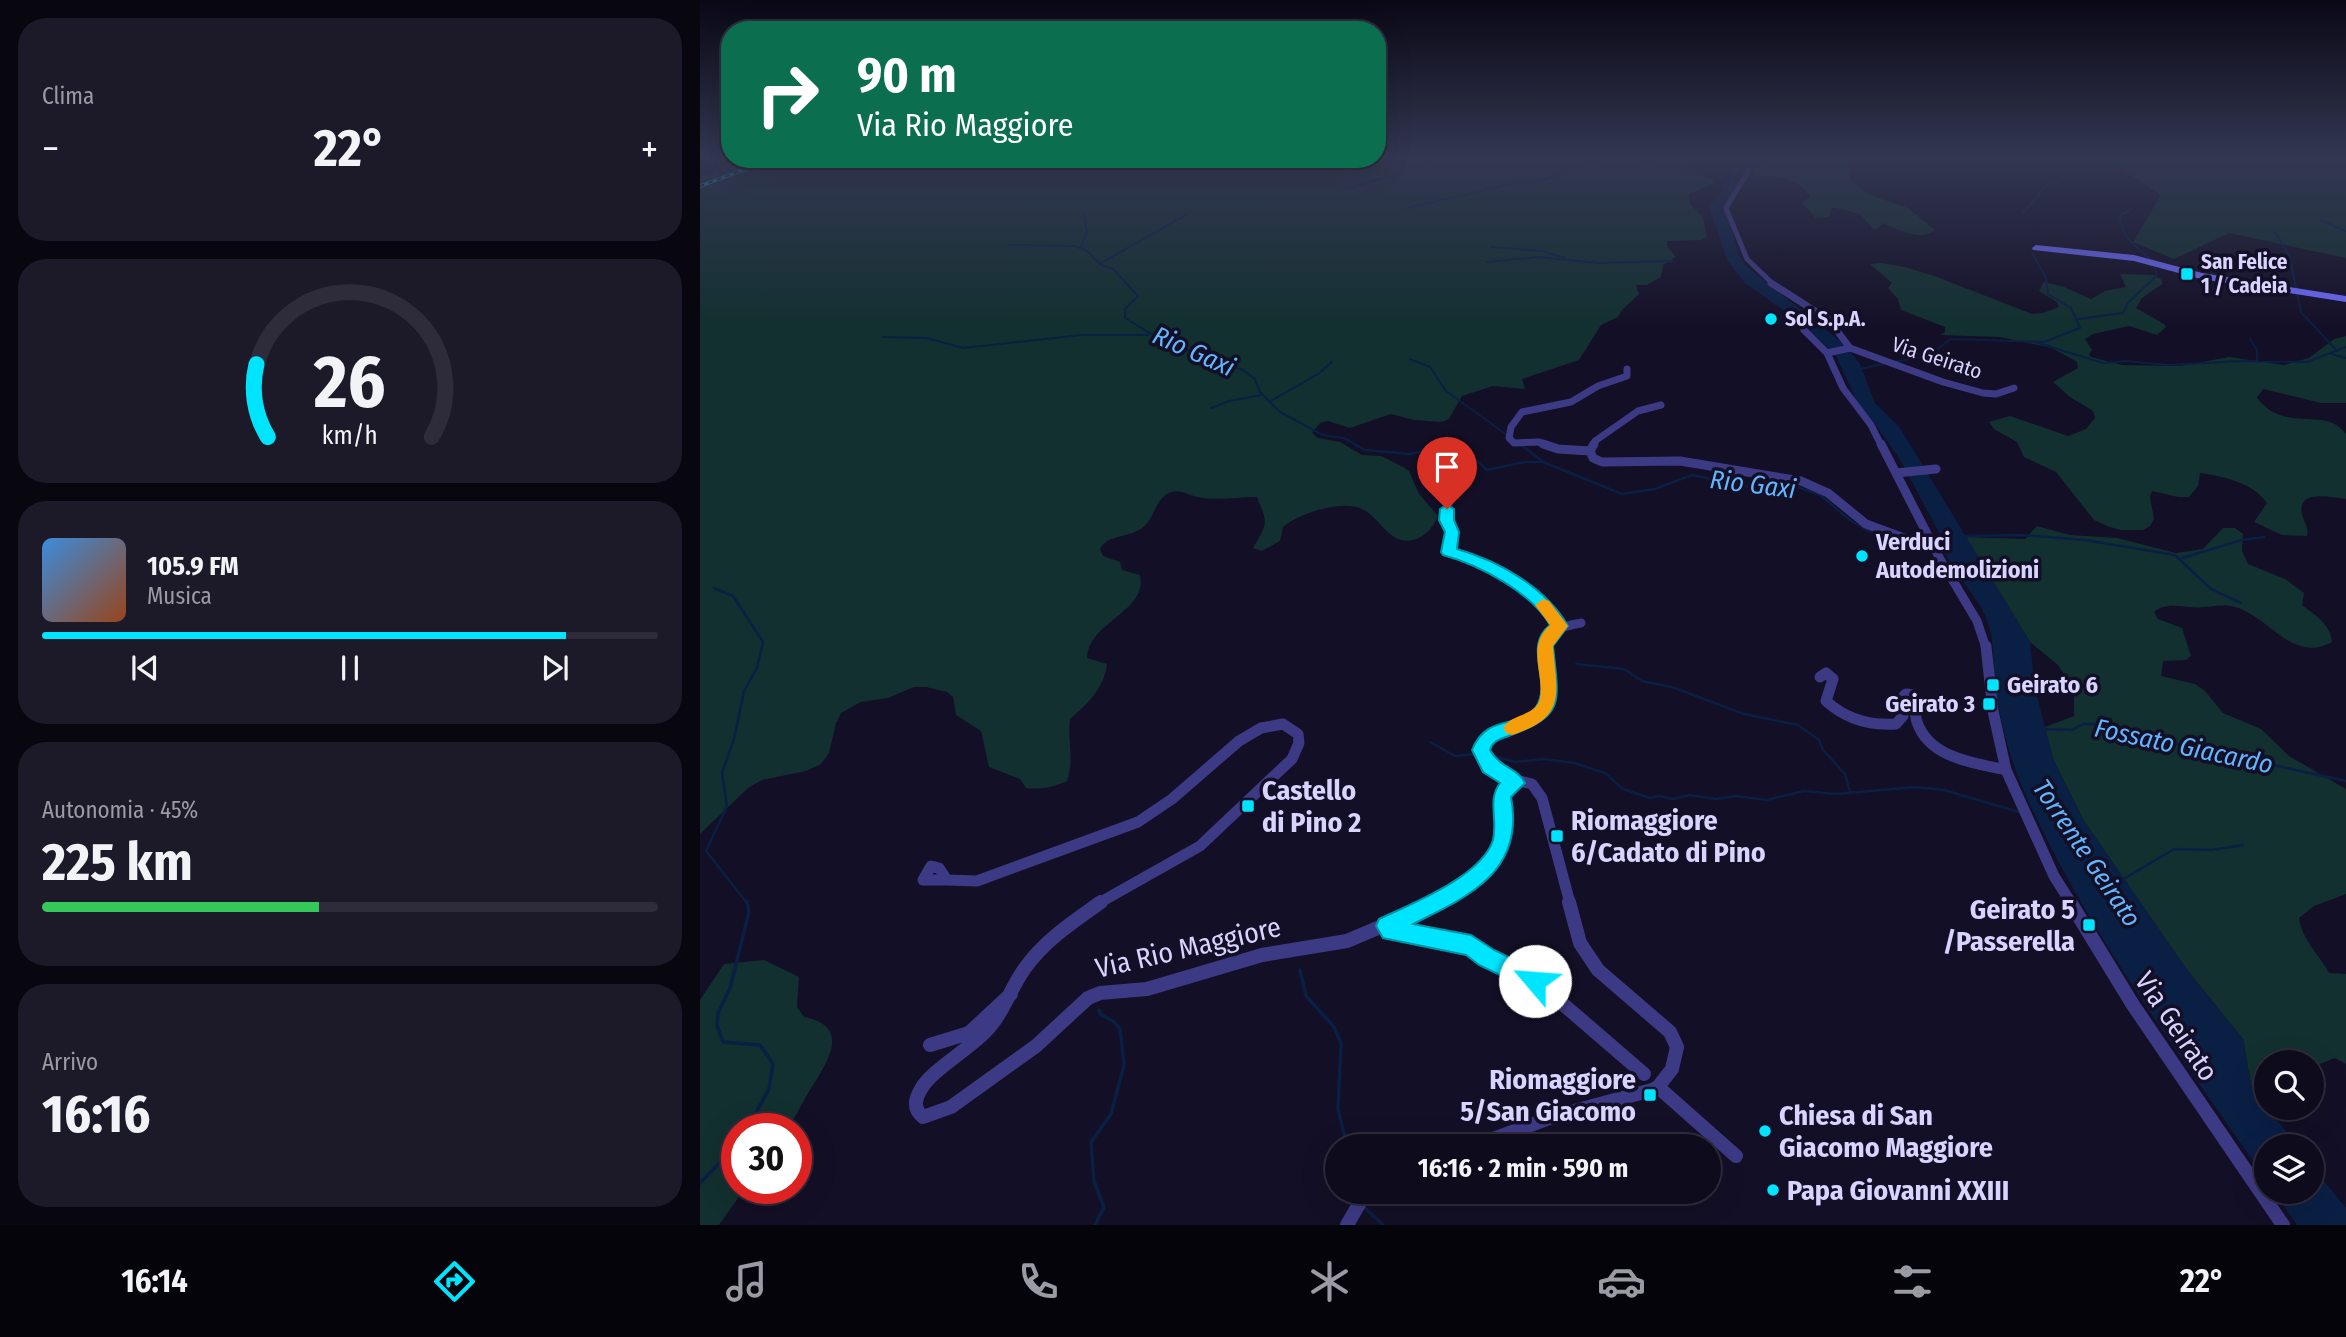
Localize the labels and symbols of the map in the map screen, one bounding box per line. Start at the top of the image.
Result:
place label: San Felice 1 / Cadeia [2201,249,2288,299]
marker: San Felice 1 / Cadeia [2179,266,2195,282]
place label: Sol S.p.A. [1785,306,1866,332]
marker: Sol S.p.A. [1763,311,1779,327]
water label: Rio Gaxi [1148,320,1240,383]
street label: Via Geirato [1889,331,1985,385]
pin [1417,437,1477,509]
water label: Rio Gaxi [1708,464,1798,505]
place label: Verduci Autodemolizioni [1875,528,2039,584]
marker: Verduci Autodemolizioni [1854,548,1870,564]
place label: Geirato 6 [2007,671,2098,699]
marker: Geirato 6 [1985,677,2001,693]
place label: Geirato 3 [1885,690,1975,718]
marker: Geirato 3 [1981,696,1997,712]
water label: Fossato Giacardo [2092,712,2276,781]
place label: Castello di Pino 2 [1262,774,1361,839]
water label: Torrente Geirato [2026,774,2147,933]
marker: Castello di Pino 2 [1240,798,1256,814]
place label: Riomaggiore 6/Cadato di Pino [1571,804,1766,869]
marker: Riomaggiore 6/Cadato di Pino [1549,828,1565,844]
place label: Geirato 5 /Passerella [1943,893,2075,958]
street label: Via Rio Maggiore [1092,910,1284,985]
marker: Geirato 5 /Passerella [2081,917,2097,933]
position arrow [1498,944,1572,1018]
street label: Via Geirato [2128,965,2225,1087]
place label: Riomaggiore 5/San Giacomo [1460,1063,1636,1128]
marker: Riomaggiore 5/San Giacomo [1642,1087,1658,1103]
place label: Chiesa di San Giacomo Maggiore [1779,1099,1993,1164]
speed limit sign: 30 [721,1113,812,1204]
marker: Chiesa di San Giacomo Maggiore [1757,1123,1773,1139]
place label: Papa Giovanni XXIII [1787,1174,2009,1207]
marker: Papa Giovanni XXIII [1765,1182,1781,1198]

